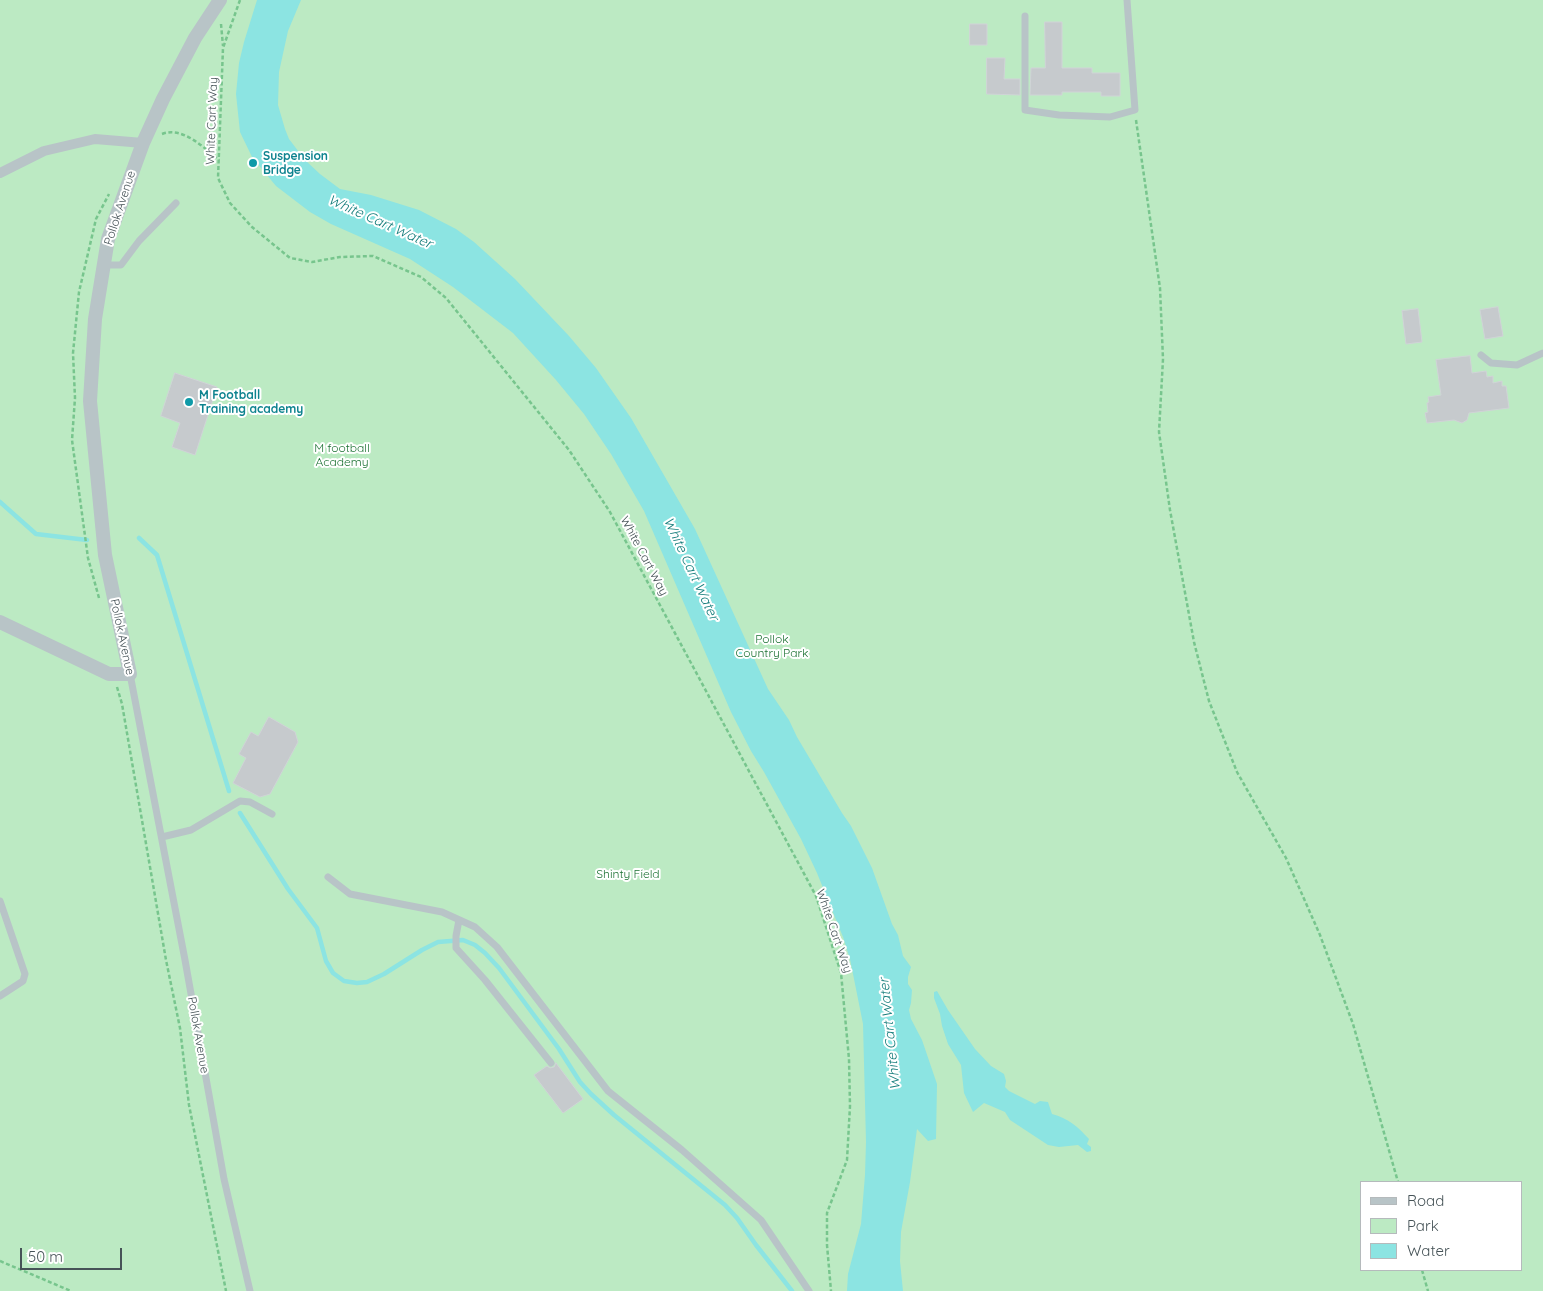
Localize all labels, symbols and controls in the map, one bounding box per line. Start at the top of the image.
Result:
street label: White Cart Way [203,77,221,165]
place label: Suspension Bridge [263,149,328,177]
marker: Suspension Bridge [247,157,259,169]
street label: Pollok Avenue [101,169,139,247]
water label: White Cart Water [325,191,435,253]
place label: M Football Training academy [199,388,303,416]
marker: M Football Training academy [183,396,195,408]
park label: M football Academy [314,441,370,469]
street label: White Cart Way [617,514,671,598]
water label: White Cart Water [660,515,722,623]
street label: Pollok Avenue [107,598,137,676]
park label: Pollok Country Park [735,632,809,660]
park label: Shinty Field [596,867,660,881]
street label: White Cart Way [813,887,855,975]
water label: White Cart Water [876,977,904,1091]
street label: Pollok Avenue [184,996,212,1074]
legend [1360,1181,1523,1271]
text: Road [1407,1191,1444,1210]
text: Park [1407,1216,1439,1235]
scale bar [22,1238,125,1270]
text: Water [1407,1241,1450,1260]
text: 50 m [28,1247,63,1266]

